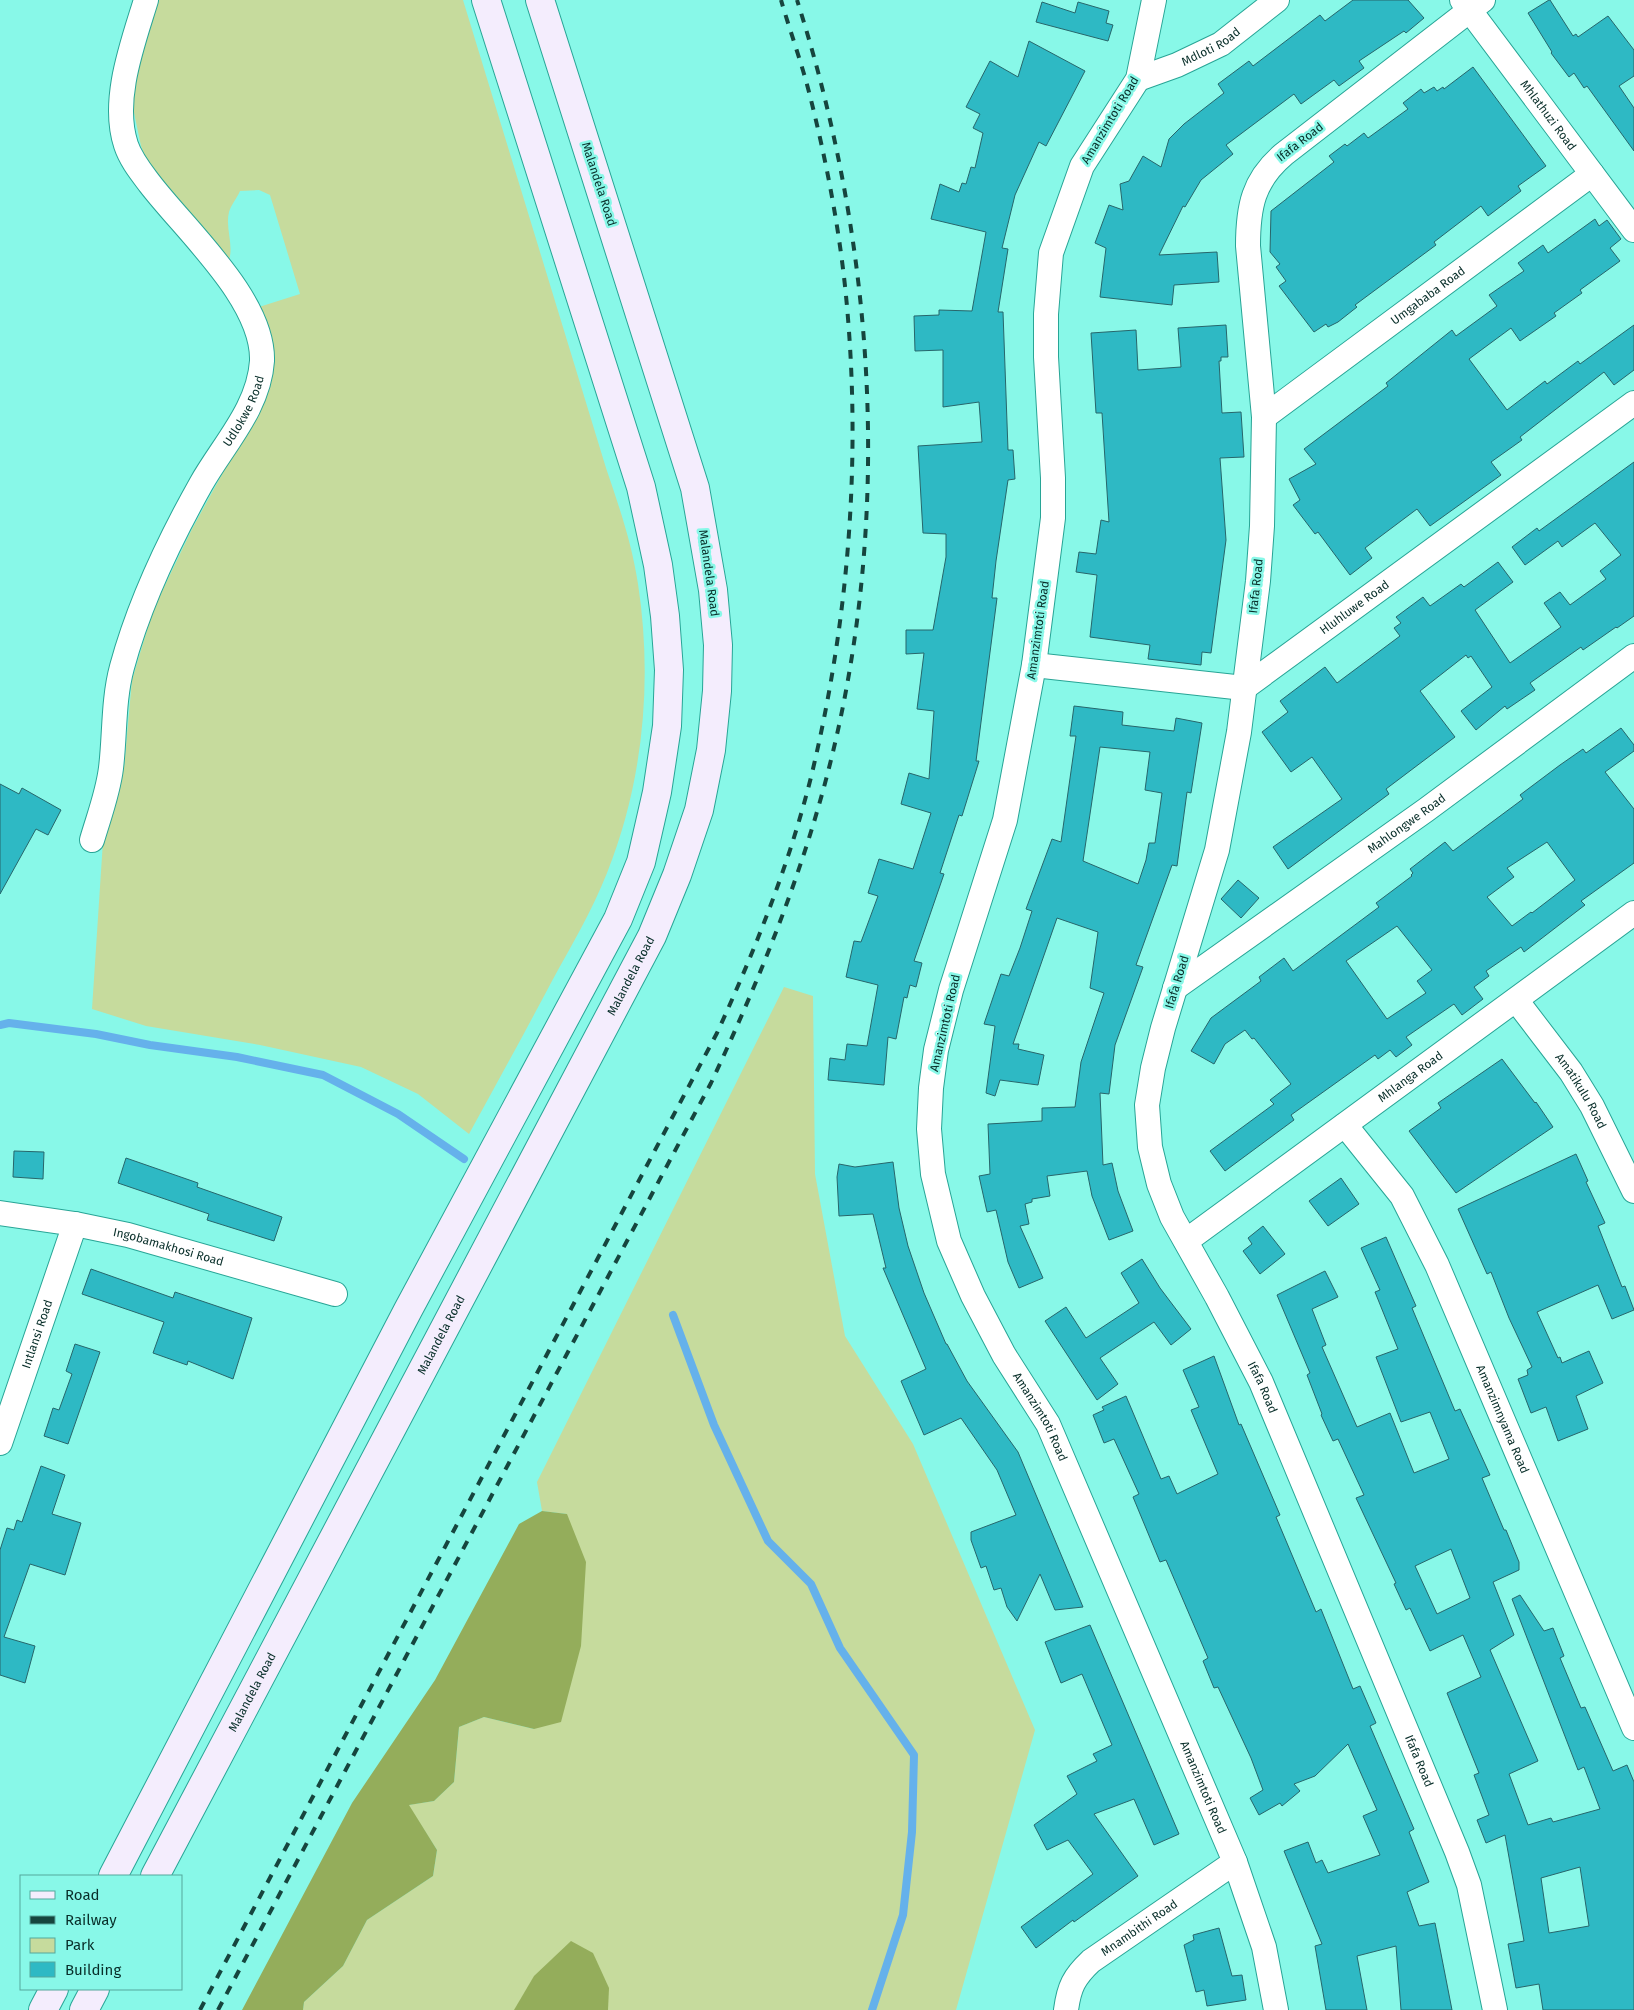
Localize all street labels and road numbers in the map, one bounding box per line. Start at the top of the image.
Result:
street label: Mdloti Road [1179,25,1243,69]
street label: Amanzimtoti Road [1078,74,1142,166]
street label: Mhlathuzi Road [1517,77,1579,153]
street label: Ifafa Road [1274,120,1326,164]
street label: Malandela Road [579,140,619,228]
street label: Umgababa Road [1388,264,1468,328]
street label: Udlokwe Road [220,374,267,449]
street label: Malandela Road [696,529,722,617]
street label: Ifafa Road [1246,558,1266,614]
street label: Hluhluwe Road [1317,577,1392,637]
street label: Amanzimtoti Road [1024,580,1052,680]
street label: Mahlongwe Road [1365,791,1448,856]
street label: Malandela Road [604,934,657,1018]
street label: Ifafa Road [1162,954,1192,1010]
street label: Amanzimtoti Road [927,973,963,1073]
street label: Mhlanga Road [1375,1048,1445,1105]
street label: Amatikulu Road [1552,1051,1609,1131]
street label: Ingobamakhosi Road [112,1225,225,1269]
street label: Malandela Road [414,1293,468,1377]
street label: Intlansi Road [19,1298,56,1370]
street label: Ifafa Road [1245,1359,1280,1415]
street label: Amanzimnyama Road [1473,1363,1532,1476]
street label: Amanzimtoti Road [1010,1370,1070,1463]
street label: Malandela Road [226,1650,279,1734]
street label: Ifafa Road [1402,1733,1436,1789]
street label: Amanzimtoti Road [1177,1739,1229,1836]
street label: Mnambithi Road [1098,1897,1180,1959]

